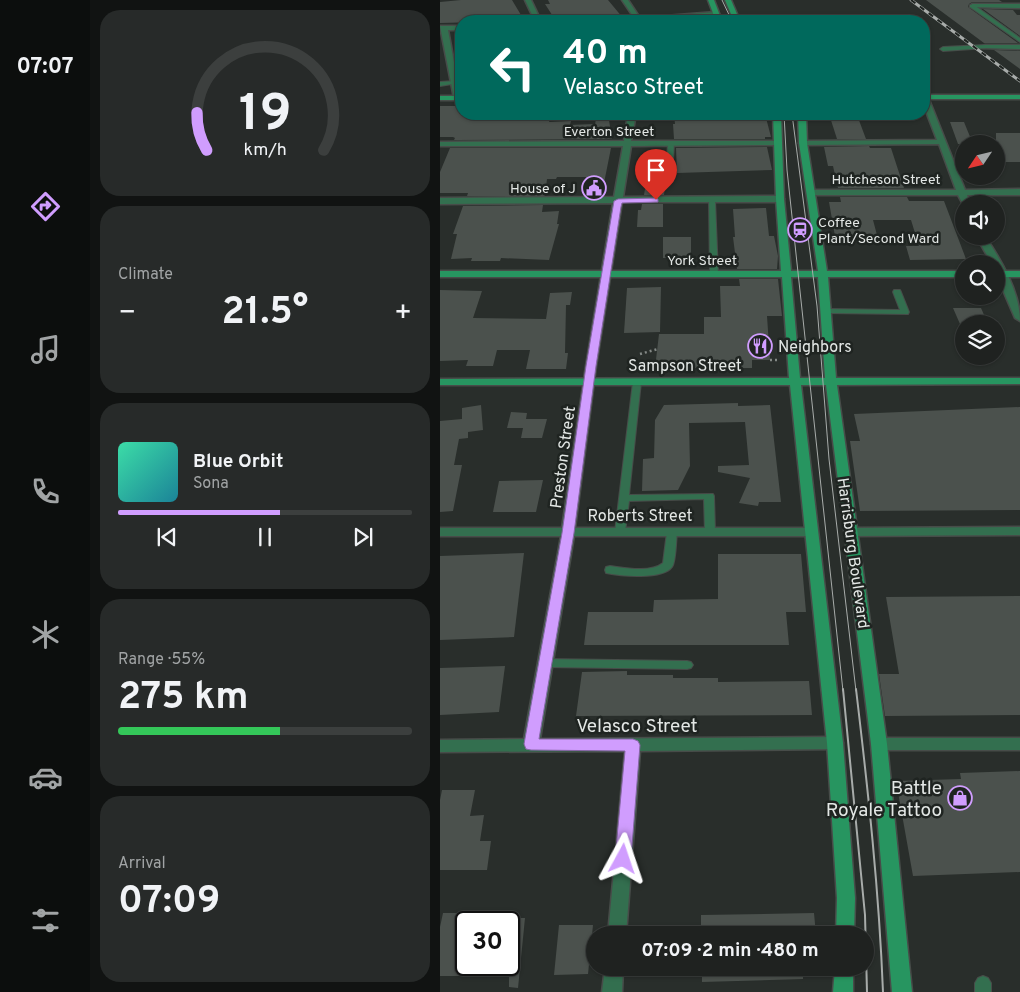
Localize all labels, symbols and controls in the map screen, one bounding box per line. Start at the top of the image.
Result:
text: 40 m [563,32,648,76]
icon: left [480,35,545,100]
text: 07:07 [16,54,74,81]
text: Velasco Street [563,75,704,102]
text: 19 [239,83,291,149]
street label: Everton Street [564,124,654,141]
north arrow [955,135,1005,185]
map controls [955,135,1005,365]
text: km/h [243,139,287,162]
pin [635,149,677,200]
icon: arrive [642,156,670,184]
street label: Hutcheson Street [831,172,941,189]
public building icon: House of J [581,175,607,201]
place label: House of J [510,181,576,198]
icon: directions [28,189,63,224]
button: sound [955,195,1005,245]
place label: Coffee Plant/Second Ward [818,215,939,248]
station icon: Coffee Plant/Second Ward [787,217,813,243]
street label: York Street [667,253,737,270]
button: search [955,255,1005,305]
text: Climate [118,265,173,285]
text: 21.5° [222,289,308,338]
text: − [118,296,136,332]
text: + [394,296,412,332]
button: layers [955,315,1005,365]
icon: music [28,332,63,367]
restaurant icon: Neighbors [747,333,773,359]
place label: Neighbors [778,338,852,358]
street label: Sampson Street [628,357,742,377]
street label: Preston Street [547,405,581,510]
text: Blue Orbit [193,450,283,474]
icon: phone [28,474,63,509]
text: Sona [193,474,229,494]
street label: Harrisburg Boulevard [832,476,873,630]
street label: Roberts Street [588,507,692,527]
icon: previous [153,523,181,551]
icon: pause [251,523,279,551]
icon: next [349,523,377,551]
icon: climate [28,617,63,652]
text: Range · 55% [118,650,205,670]
text: 275 km [118,674,249,723]
street label: Velasco Street [576,715,698,739]
icon: car [28,760,63,795]
place label: Battle Royale Tattoo [826,777,942,823]
shop icon: Battle Royale Tattoo [947,785,973,811]
position arrow [596,832,648,884]
text: Arrival [118,854,166,874]
text: 07:09 [118,878,220,927]
icon: filters [28,903,63,938]
speed limit sign: 30 [455,911,520,976]
text: 07:09 · 2 min · 480 m [641,939,819,963]

